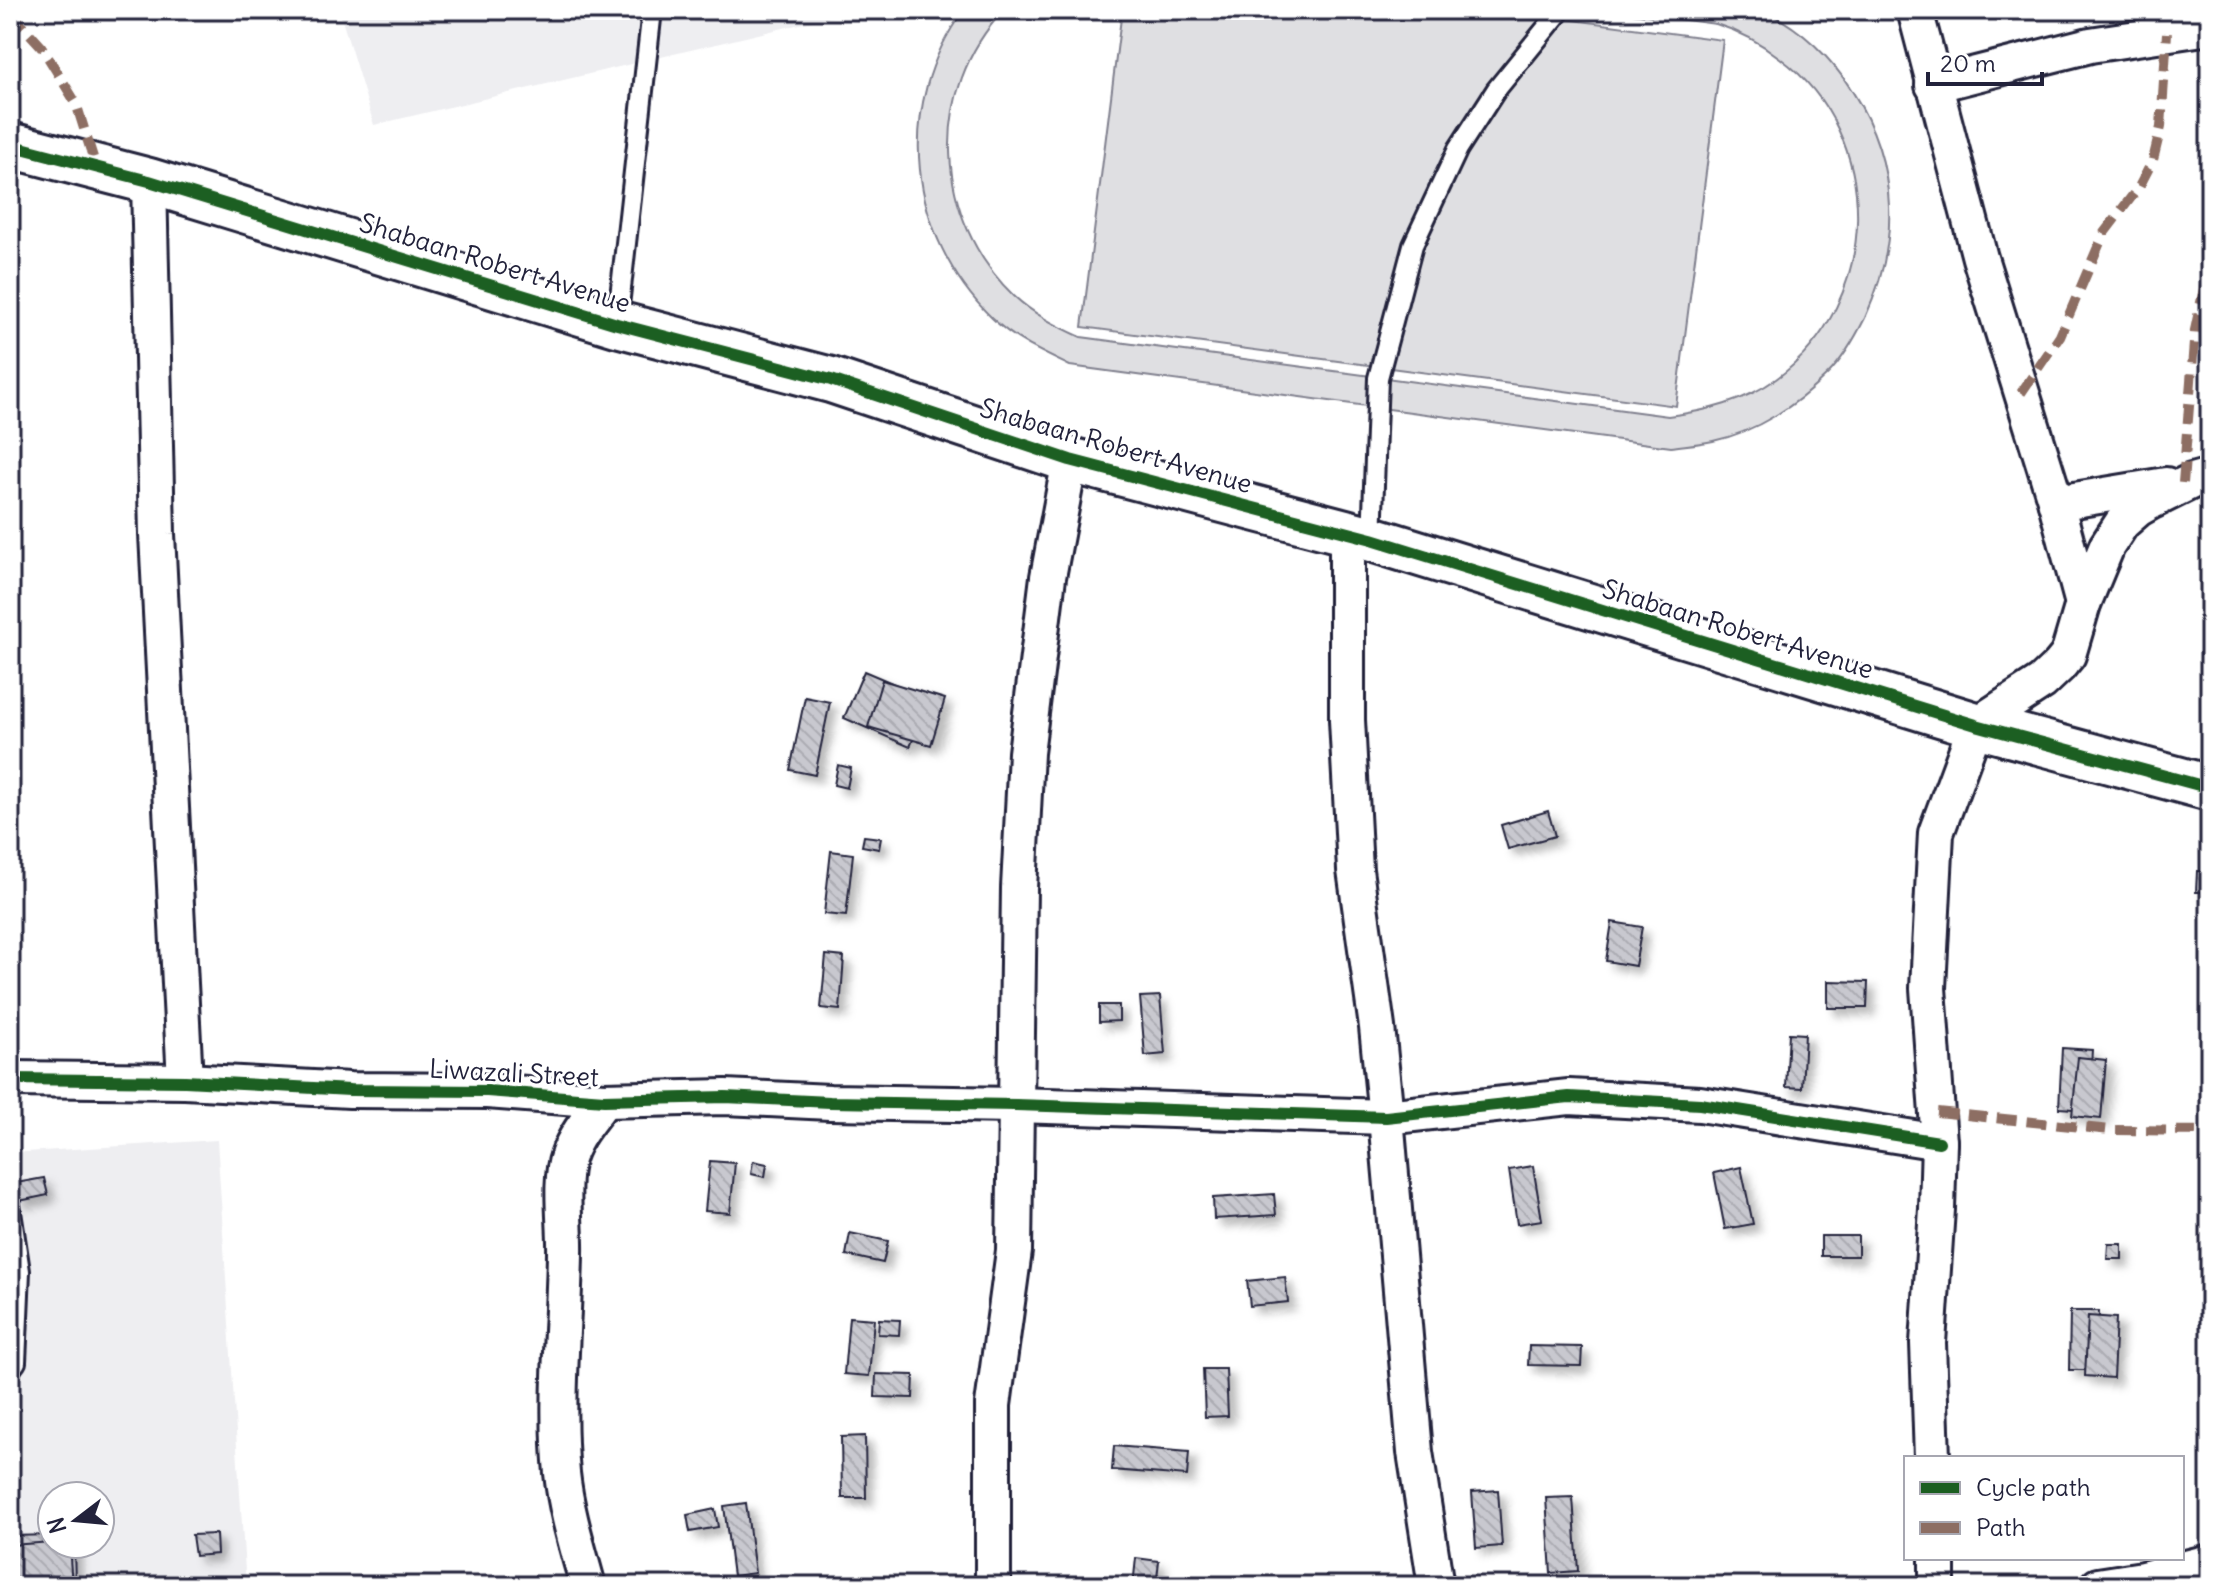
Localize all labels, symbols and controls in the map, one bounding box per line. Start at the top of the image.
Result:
scale bar [1928,36,2042,86]
text: 20 m [1940,48,1996,78]
street label: Shabaan Robert Avenue [356,206,635,319]
street label: Shabaan Robert Avenue [976,391,1256,500]
street label: Shabaan Robert Avenue [1599,572,1878,685]
street label: Liwazali Street [428,1052,600,1093]
legend [1904,1456,2184,1560]
text: Cycle path [1976,1472,2091,1502]
north arrow [36,1480,116,1560]
text: Path [1976,1512,2026,1542]
text: N [41,1514,72,1537]

